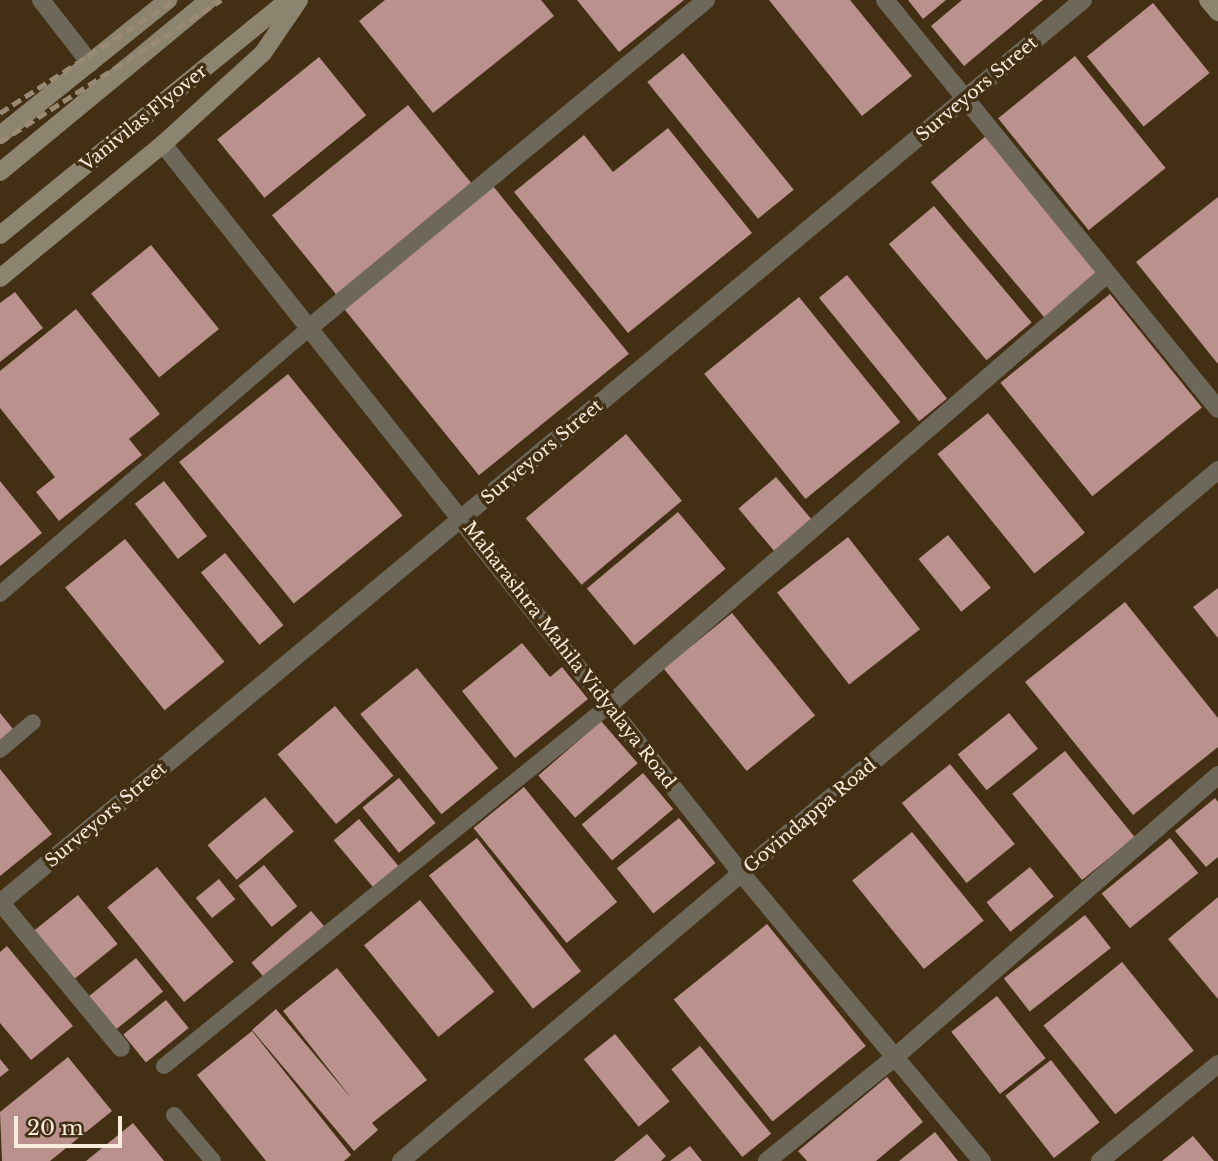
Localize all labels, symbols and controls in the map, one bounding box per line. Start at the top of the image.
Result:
street label: Surveyors Street [912,32,1042,146]
street label: Vanivilas Flyover [76,60,212,176]
street label: Surveyors Street [477,395,607,509]
street label: Maharashtra Mahila Vidyalaya Road [458,517,680,793]
street label: Govindappa Road [739,754,881,878]
street label: Surveyors Street [41,758,171,872]
scale bar [18,1102,126,1146]
text: 20 m [27,1115,84,1141]

